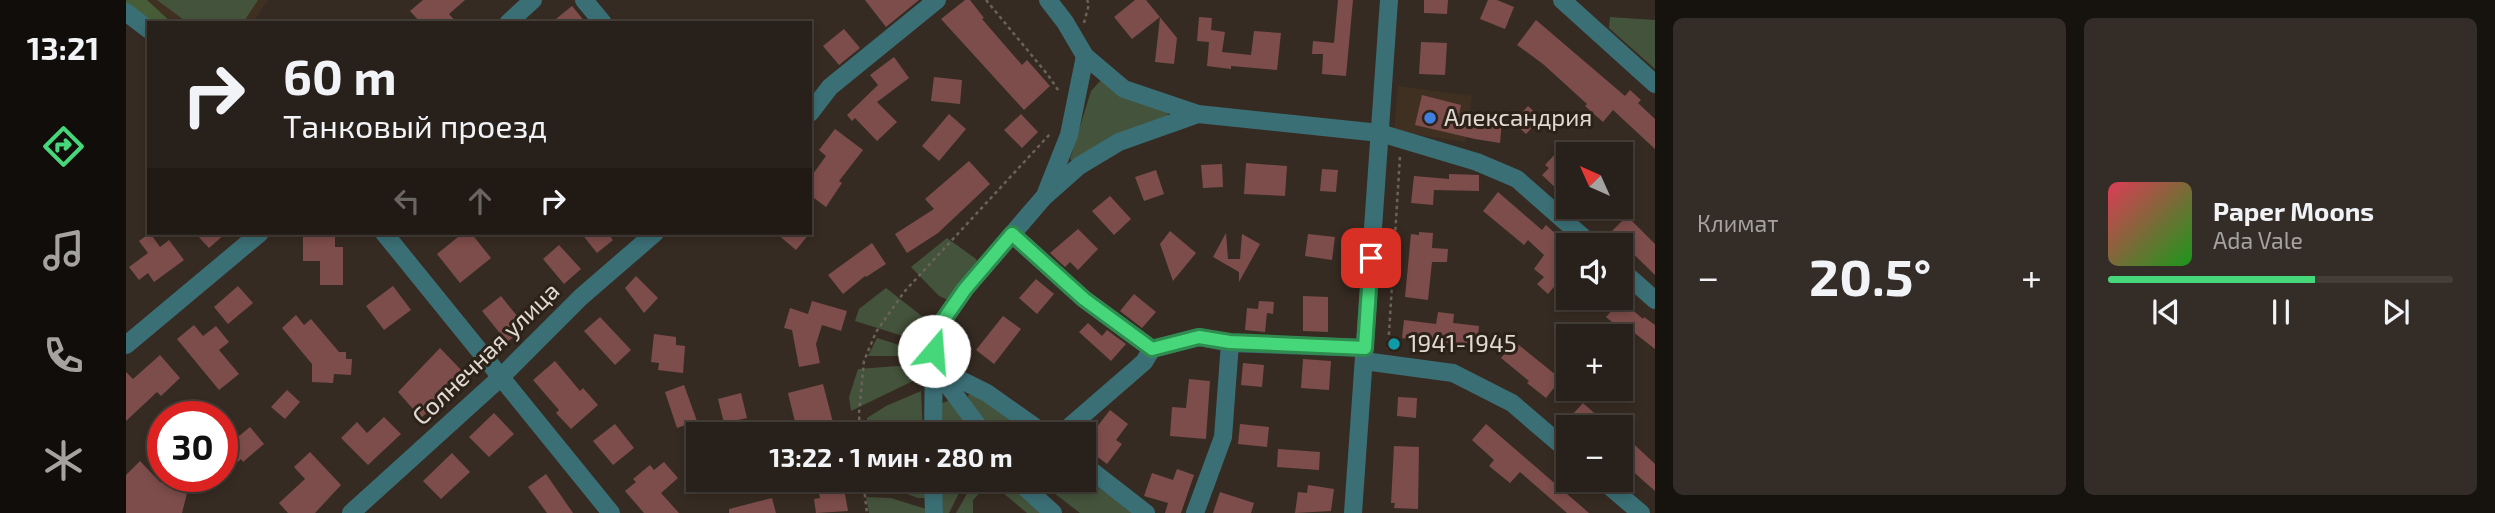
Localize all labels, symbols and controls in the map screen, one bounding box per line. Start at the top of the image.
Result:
text: 13:21 [27,28,99,66]
text: 60 m [283,46,397,105]
icon: right [168,49,259,140]
place label: Александрия [1444,102,1592,131]
text: Танковый проезд [283,106,547,144]
marker: Александрия [1422,110,1438,126]
icon: directions [39,122,88,171]
north arrow [1556,142,1633,219]
map controls [1556,142,1633,492]
icon: left [388,182,426,220]
icon: ahead [461,182,499,220]
icon: right [534,182,572,220]
text: Paper Moons [2213,195,2374,226]
text: Климат [1697,209,1778,237]
icon: music [39,226,88,275]
text: Ada Vale [2213,226,2303,254]
pin [1341,228,1401,288]
button: sound [1556,233,1633,310]
icon: arrive [1352,239,1390,277]
text: 20.5° [1809,244,1931,306]
text: − [1697,253,1719,299]
text: + [2021,253,2042,299]
street label: Солнечная улица [406,276,565,431]
icon: previous [2147,293,2185,331]
icon: pause [2262,293,2300,331]
icon: next [2377,293,2415,331]
position arrow [897,314,971,388]
button: + [1556,324,1633,401]
place label: 1941-1945 [1408,328,1517,357]
icon: phone [39,331,88,380]
marker: 1941-1945 [1386,336,1402,352]
speed limit sign: 30 [147,401,238,492]
button: − [1556,415,1633,492]
icon: climate [39,436,88,485]
text: 13:22 · 1 мин · 280 m [769,441,1013,472]

